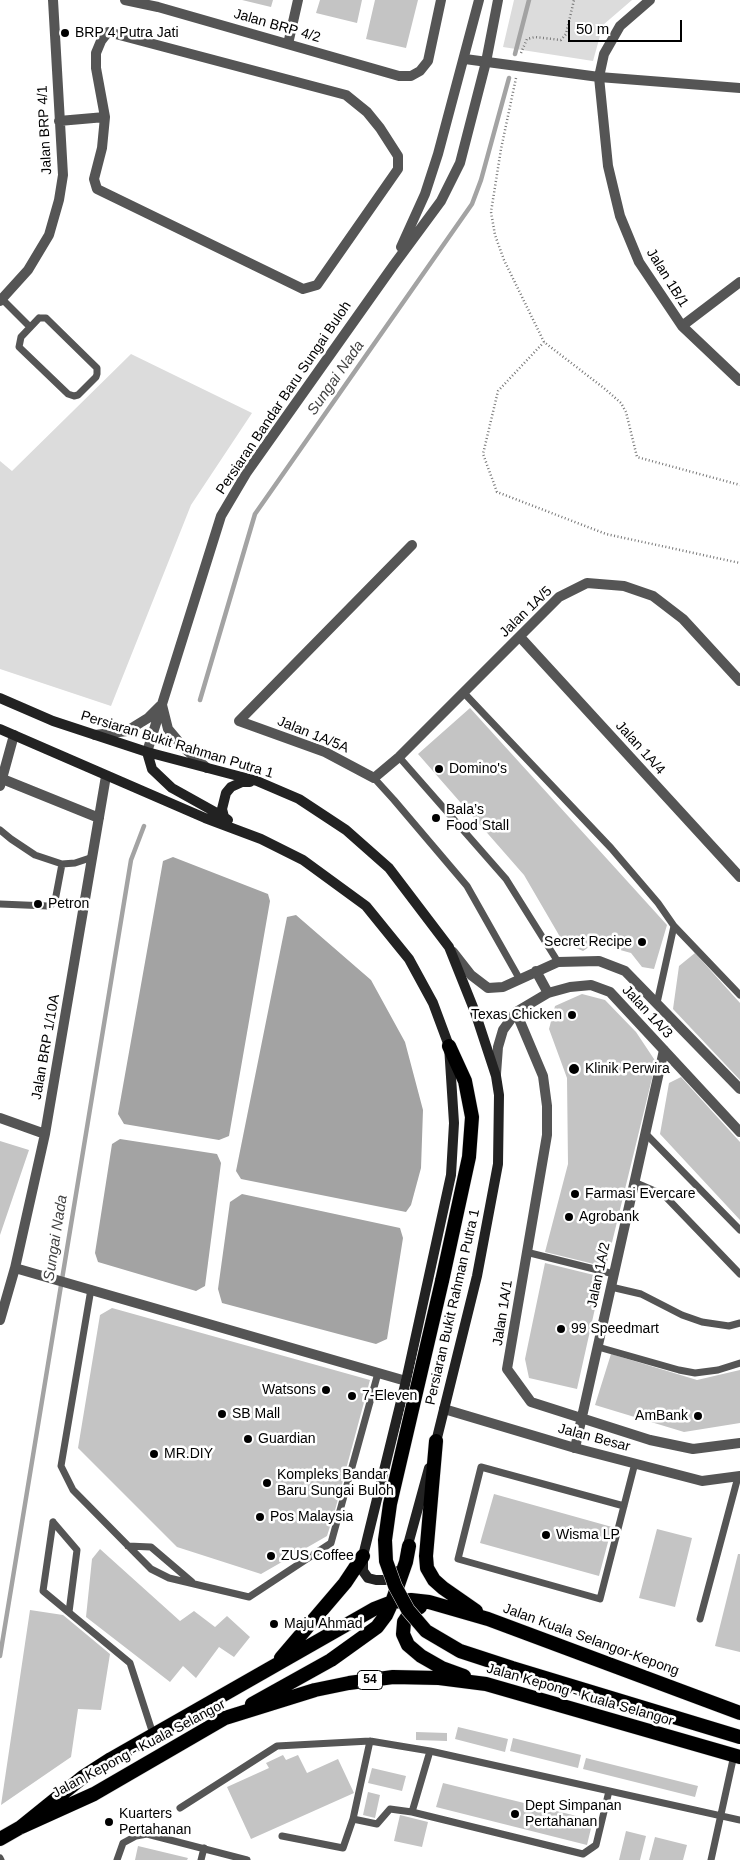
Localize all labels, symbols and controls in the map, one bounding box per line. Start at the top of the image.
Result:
street label: Jalan BRP 4/2 [232,6,322,46]
scale bar [570,10,684,42]
text: 50 m [576,20,609,37]
place label: BRP 4 Putra Jati [75,25,178,41]
marker: BRP 4 Putra Jati [59,27,71,39]
street label: Jalan BRP 4/1 [34,85,56,175]
street label: Jalan 1B/1 [642,245,692,311]
street label: Persiaran Bandar Baru Sungai Buloh [213,298,355,498]
water label: Sungai Nada [304,337,368,419]
street label: Jalan 1A/5 [496,583,556,641]
street label: Persiaran Bukit Rahman Putra 1 [79,708,275,782]
street label: Jalan 1A/5A [275,713,351,757]
street label: Jalan 1A/4 [612,718,668,778]
place label: Domino's [449,761,507,777]
marker: Domino's [433,763,445,775]
place label: Bala’s Food Stall [446,802,509,834]
marker: Bala’s Food Stall [430,812,442,824]
place label: Petron [48,896,89,912]
marker: Petron [32,898,44,910]
place label: Secret Recipe [544,934,632,950]
marker: Secret Recipe [636,936,648,948]
street label: Jalan 1A/3 [618,982,676,1042]
street label: Jalan BRP 1/10A [28,993,64,1101]
place label: Texas Chicken [471,1007,562,1023]
marker: Texas Chicken [566,1009,578,1021]
place label: Klinik Perwira [585,1061,670,1077]
marker: Klinik Perwira [567,1062,581,1076]
place label: Farmasi Evercare [585,1186,695,1202]
marker: Farmasi Evercare [569,1188,581,1200]
water label: Sungai Nada [40,1194,72,1282]
street label: Persiaran Bukit Rahman Putra 1 [422,1207,484,1407]
place label: Agrobank [579,1209,639,1225]
marker: Agrobank [563,1211,575,1223]
street label: Jalan 1A/2 [584,1241,614,1309]
street label: Jalan 1A/1 [490,1279,516,1347]
place label: 99 Speedmart [571,1321,659,1337]
marker: 99 Speedmart [555,1323,567,1335]
place label: Watsons [262,1382,316,1398]
marker: Watsons [320,1384,332,1396]
place label: 7-Eleven [362,1388,417,1404]
marker: 7-Eleven [346,1390,358,1402]
place label: SB Mall [232,1406,280,1422]
marker: SB Mall [216,1408,228,1420]
place label: AmBank [635,1408,688,1424]
marker: AmBank [692,1410,704,1422]
street label: Jalan Besar [556,1420,632,1456]
place label: Guardian [258,1431,316,1447]
marker: Guardian [242,1433,254,1445]
place label: MR.DIY [164,1446,213,1462]
marker: MR.DIY [148,1448,160,1460]
place label: Kompleks Bandar Baru Sungai Buloh [277,1467,394,1500]
marker: Kompleks Bandar Baru Sungai Buloh [261,1477,273,1489]
place label: Pos Malaysia [270,1509,353,1525]
marker: Pos Malaysia [254,1511,266,1523]
place label: Wisma LP [556,1527,620,1543]
marker: Wisma LP [540,1529,552,1541]
place label: ZUS Coffee [281,1548,354,1564]
marker: ZUS Coffee [265,1550,277,1562]
street label: Jalan Kuala Selangor-Kepong [501,1600,681,1680]
place label: Maju Ahmad [284,1616,363,1632]
marker: Maju Ahmad [268,1618,280,1630]
street label: Jalan Kepong - Kuala Selangor [485,1660,675,1730]
road number: 54 [358,1670,382,1690]
street label: Jalan Kepong - Kuala Selangor [49,1696,229,1802]
place label: Dept Simpanan Pertahanan [525,1798,622,1830]
place label: Kuarters Pertahanan [119,1806,191,1838]
marker: Dept Simpanan Pertahanan [509,1808,521,1820]
marker: Kuarters Pertahanan [103,1816,115,1828]

